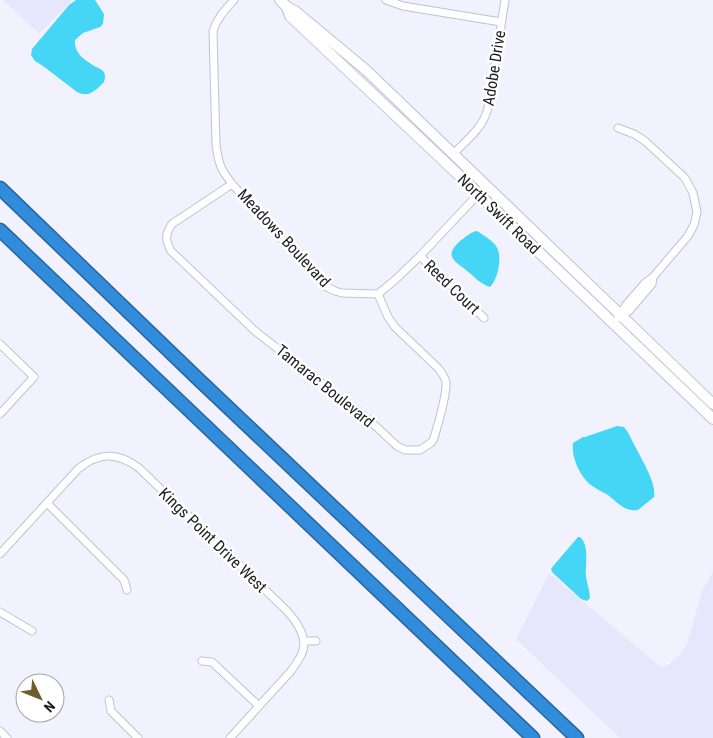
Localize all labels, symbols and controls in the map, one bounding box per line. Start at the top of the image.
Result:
street label: Adobe Drive [479,29,509,107]
street label: North Swift Road [454,170,544,258]
street label: Meadows Boulevard [234,185,334,291]
street label: Reed Court [420,256,484,318]
street label: Tamarac Boulevard [272,341,378,431]
street label: Kings Point Drive West [155,484,271,597]
north arrow [15,673,65,723]
text: N [41,698,58,715]

